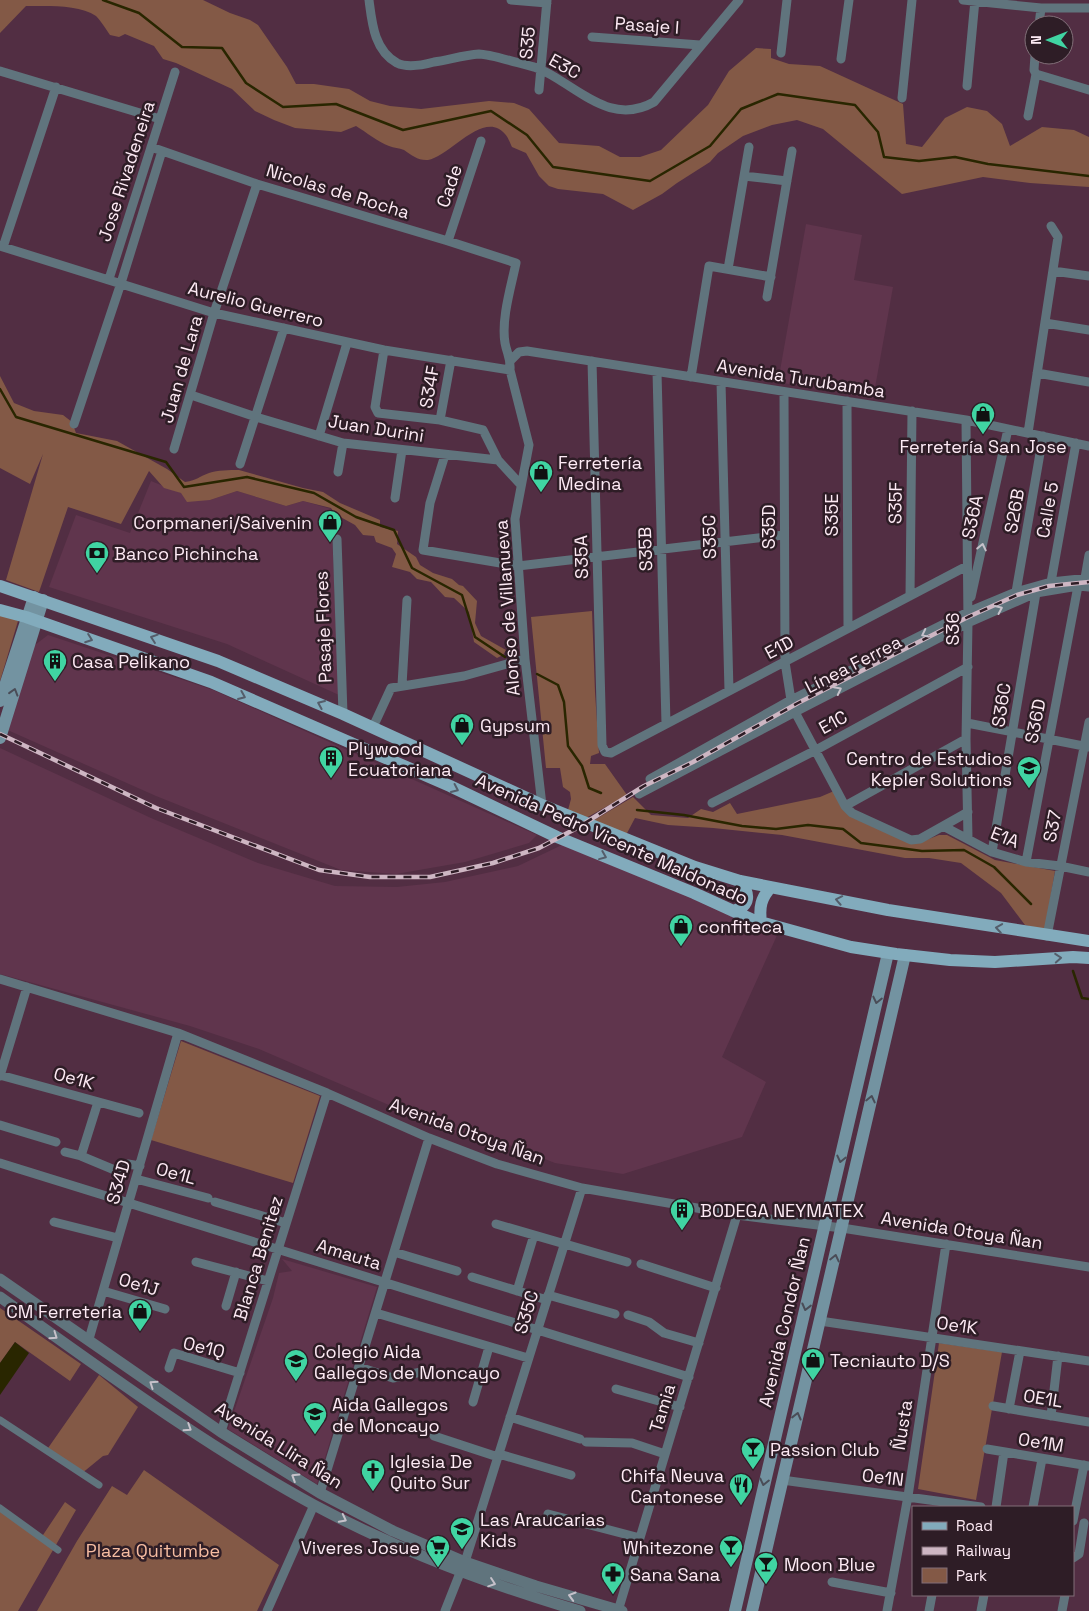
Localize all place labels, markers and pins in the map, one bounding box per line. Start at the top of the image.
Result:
shop icon: Ferretería San Jose [970,401,996,435]
place label: Ferretería San Jose [899,435,1067,458]
place label: Ferretería Medina [558,451,642,495]
shop icon: Ferretería Medina [528,459,554,493]
shop icon: Corpmaneri/Saivenin [317,509,343,543]
place label: Corpmaneri/Saivenin [133,511,312,534]
bank icon: Banco Pichincha [84,540,110,574]
place label: Banco Pichincha [114,542,258,565]
building icon: Casa Pelikano [42,648,68,682]
place label: Casa Pelikano [72,650,190,673]
shop icon: Gypsum [449,712,475,746]
place label: Gypsum [480,714,550,737]
place label: Plywood Ecuatoriana [348,737,452,781]
building icon: Plywood Ecuatoriana [318,745,344,779]
place label: Centro de Estudios Kepler Solutions [846,747,1012,791]
school or university icon: Centro de Estudios Kepler Solutions [1016,755,1042,789]
shop icon: confiteca [668,913,694,947]
place label: confiteca [698,915,782,938]
building icon: BODEGA NEYMATEX [669,1197,695,1231]
place label: BODEGA NEYMATEX [700,1199,864,1222]
shop icon: CM Ferreteria [127,1298,153,1332]
place label: CM Ferreteria [6,1300,122,1323]
place label: Colegio Aida Gallegos de Moncayo [314,1340,500,1384]
shop icon: Tecniauto D/S [800,1347,826,1381]
school or university icon: Colegio Aida Gallegos de Moncayo [283,1348,309,1382]
place label: Tecniauto D/S [830,1349,950,1372]
place label: Aida Gallegos de Moncayo [332,1393,448,1437]
school or university icon: Aida Gallegos de Moncayo [302,1401,328,1435]
bar icon: Passion Club [740,1436,766,1470]
place label: Passion Club [770,1438,880,1461]
place label: Iglesia De Quito Sur [390,1450,472,1494]
church icon: Iglesia De Quito Sur [360,1458,386,1492]
place label: Chifa Neuva Cantonese [621,1464,724,1508]
restaurant icon: Chifa Neuva Cantonese [728,1472,754,1506]
place label: Las Araucarias Kids [480,1508,605,1552]
school or university icon: Las Araucarias Kids [449,1516,475,1550]
supermarket icon: Viveres Josue [425,1534,451,1568]
bar icon: Whitezone [718,1534,744,1568]
place label: Viveres Josue [301,1536,420,1559]
place label: Whitezone [623,1536,714,1559]
bar icon: Moon Blue [753,1551,779,1585]
place label: Moon Blue [784,1553,875,1576]
pharmacy icon: Sana Sana [600,1561,626,1595]
place label: Sana Sana [630,1563,720,1586]

